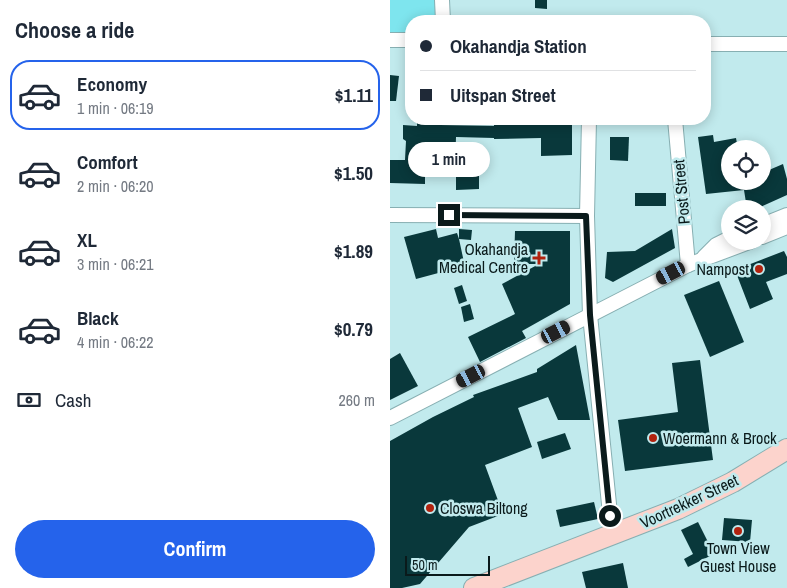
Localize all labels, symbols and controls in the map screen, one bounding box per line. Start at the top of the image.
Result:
text: Choose a ride [15,15,134,45]
text: Okahandja Station [450,33,587,59]
text: Economy [77,71,147,97]
icon: car [17,73,62,118]
text: $1.11 [335,82,373,108]
text: Uitspan Street [450,82,556,108]
text: 1 min · 06:19 [77,97,154,119]
map controls [721,140,771,250]
button: locate [721,140,771,190]
callout: 1 min [408,142,490,178]
text: 1 min [432,148,466,170]
text: Comfort [77,149,138,175]
icon: car [17,151,62,196]
street label: Post Street [667,158,695,225]
text: $1.50 [334,160,373,186]
text: 2 min · 06:20 [77,175,154,197]
button: layers [721,200,771,250]
route end [438,204,460,226]
text: XL [77,227,97,253]
icon: car [17,229,62,274]
text: $1.89 [334,238,373,264]
place label: Okahandja Medical Centre [439,238,529,278]
marker: Okahandja Medical Centre [532,251,546,265]
text: 3 min · 06:21 [77,253,154,275]
place label: Nampost [697,258,749,280]
car [654,260,687,286]
marker: Nampost [753,263,765,275]
text: Black [77,305,119,331]
icon: car [17,307,62,352]
text: $0.79 [334,316,373,342]
car [539,319,572,345]
text: 4 min · 06:22 [77,331,154,353]
car [454,363,487,389]
icon: cash [15,386,43,414]
text: Cash [55,387,91,413]
text: 260 m [339,389,375,411]
place label: Woermann & Brock [663,427,777,449]
marker: Woermann & Brock [647,432,659,444]
street label: Voortrekker Street [636,469,742,533]
place label: Closwa Biltong [440,497,528,519]
marker: Closwa Biltong [424,502,436,514]
route start [599,505,621,527]
button: Confirm [15,520,375,578]
marker: Town View Guest House [732,525,744,537]
place label: Town View Guest House [700,537,776,577]
scale bar [405,553,490,576]
text: 50 m [412,556,438,574]

